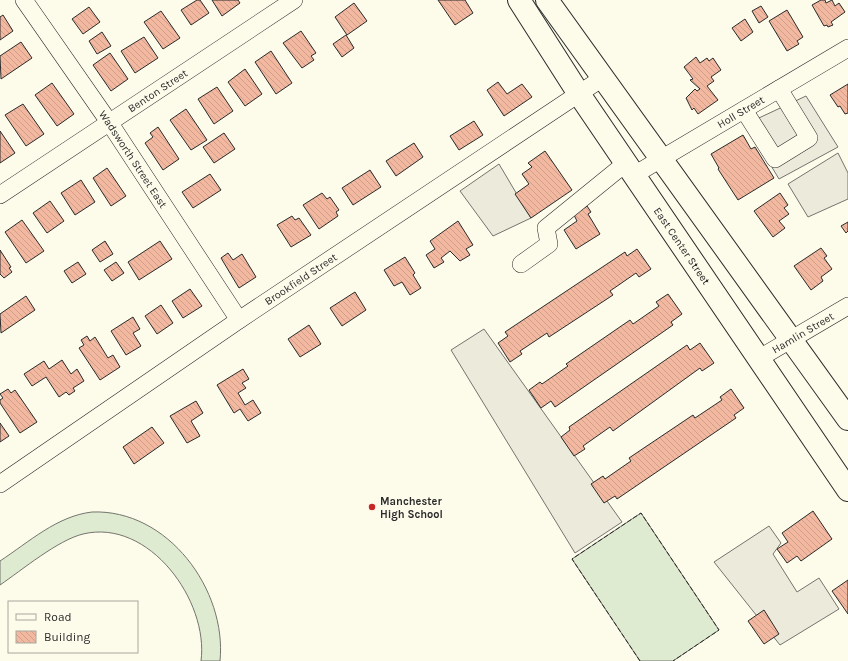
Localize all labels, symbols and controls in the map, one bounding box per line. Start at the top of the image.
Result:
street label: Benton Street [125,66,190,115]
street label: Holl Street [715,93,766,131]
street label: Wadsworth Street East [96,108,170,210]
street label: East Center Street [651,205,713,287]
street label: Brookfield Street [262,250,339,308]
street label: Hamlin Street [770,309,836,356]
place label: Manchester High School [380,495,443,521]
marker: Manchester High School [367,502,377,512]
legend [8,601,138,653]
text: Road [44,610,72,624]
text: Building [44,630,91,644]

